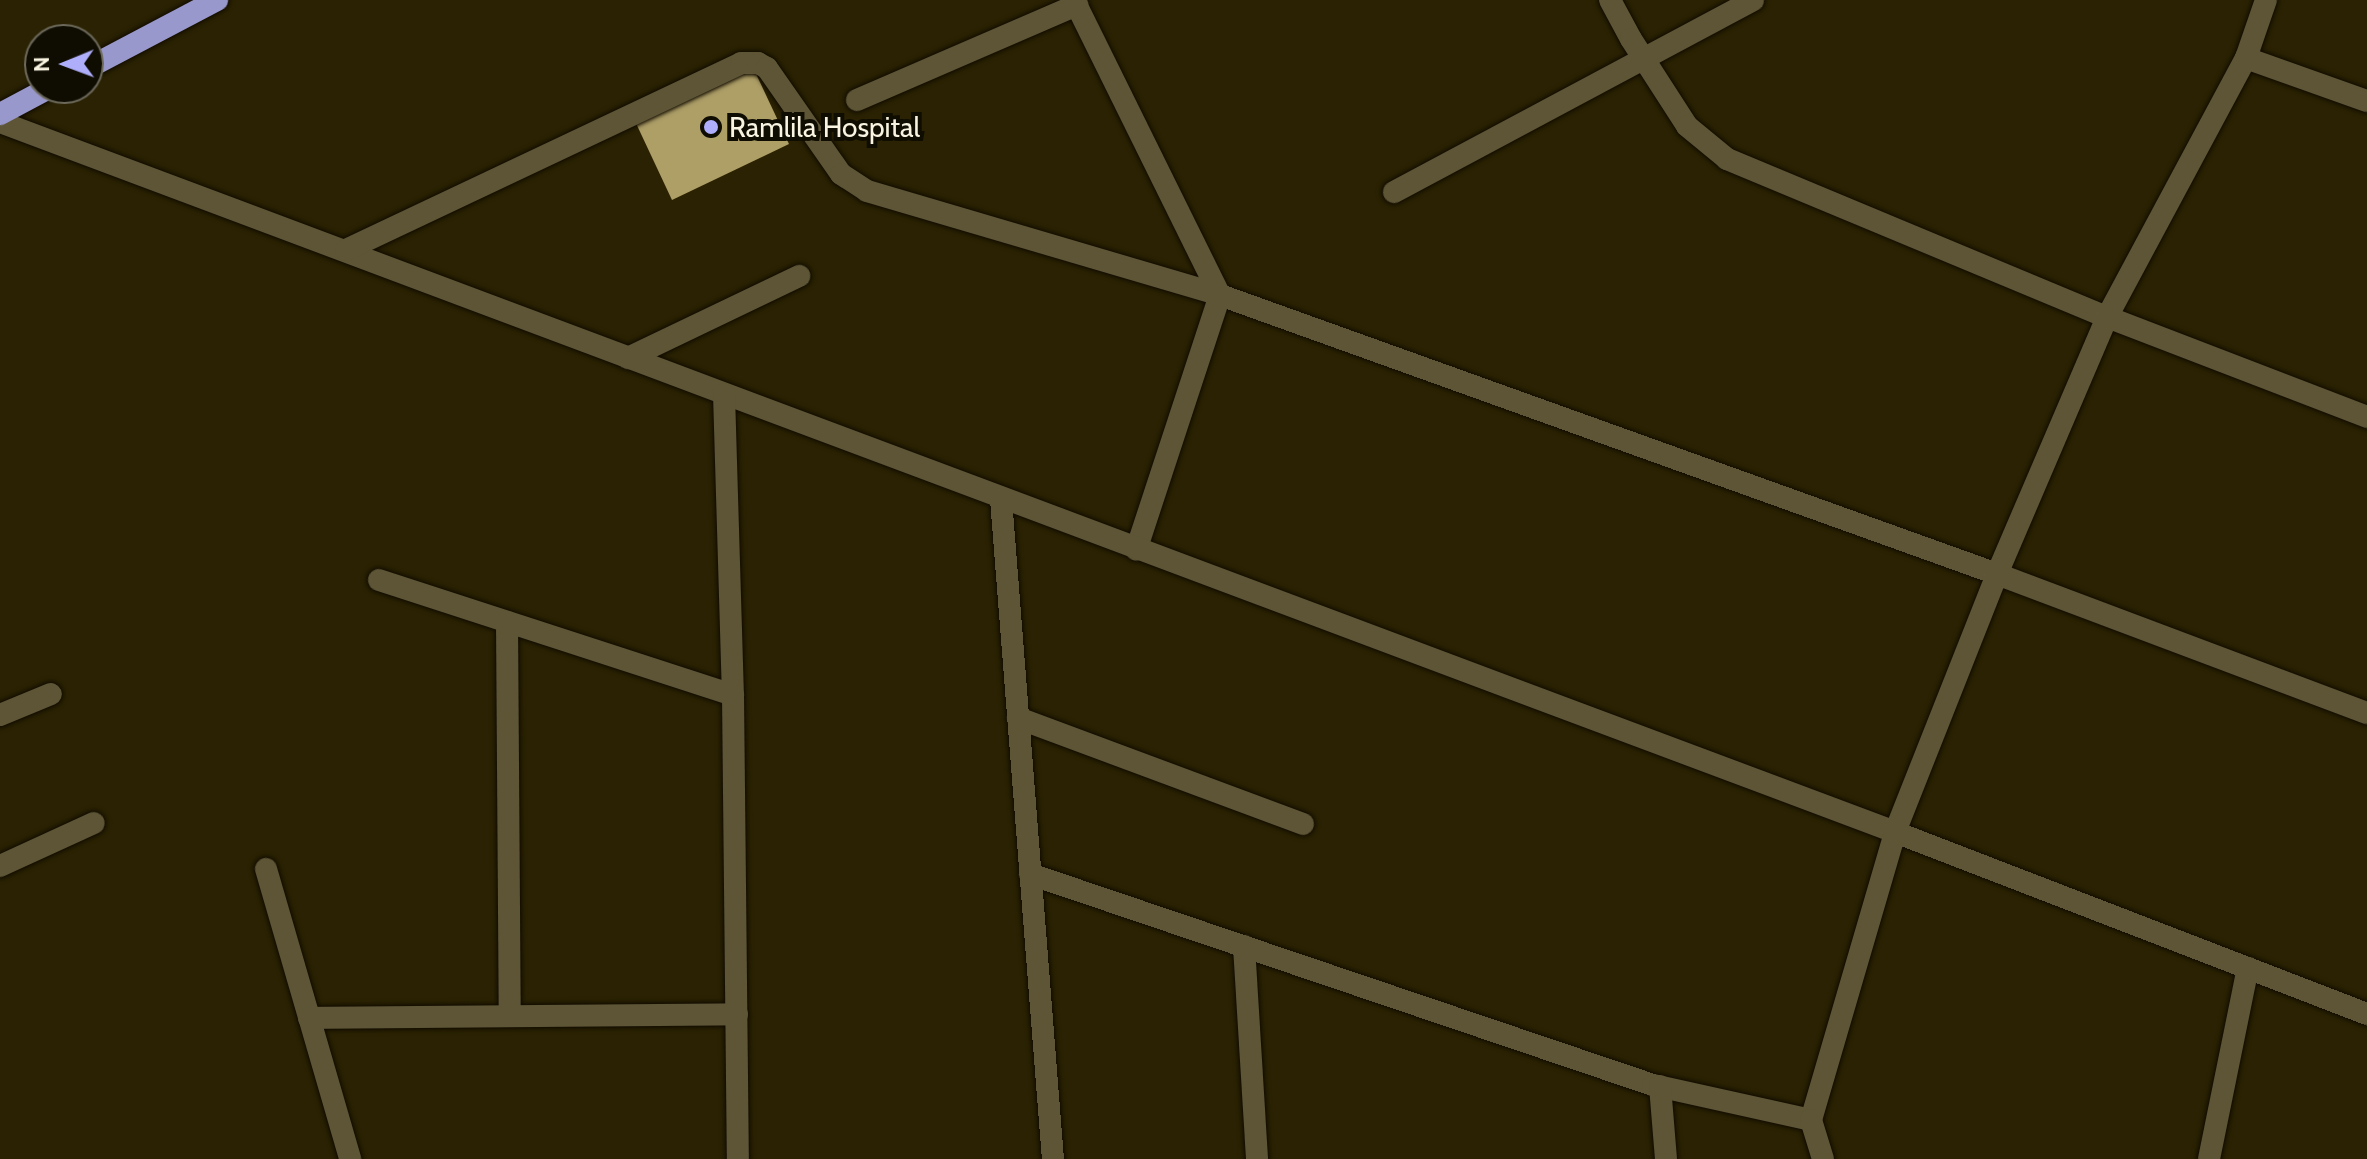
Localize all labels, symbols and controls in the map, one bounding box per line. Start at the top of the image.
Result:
north arrow [24,24,104,104]
text: N [28,56,55,72]
place label: Ramlila Hospital [729,110,920,144]
marker: Ramlila Hospital [700,116,722,138]

